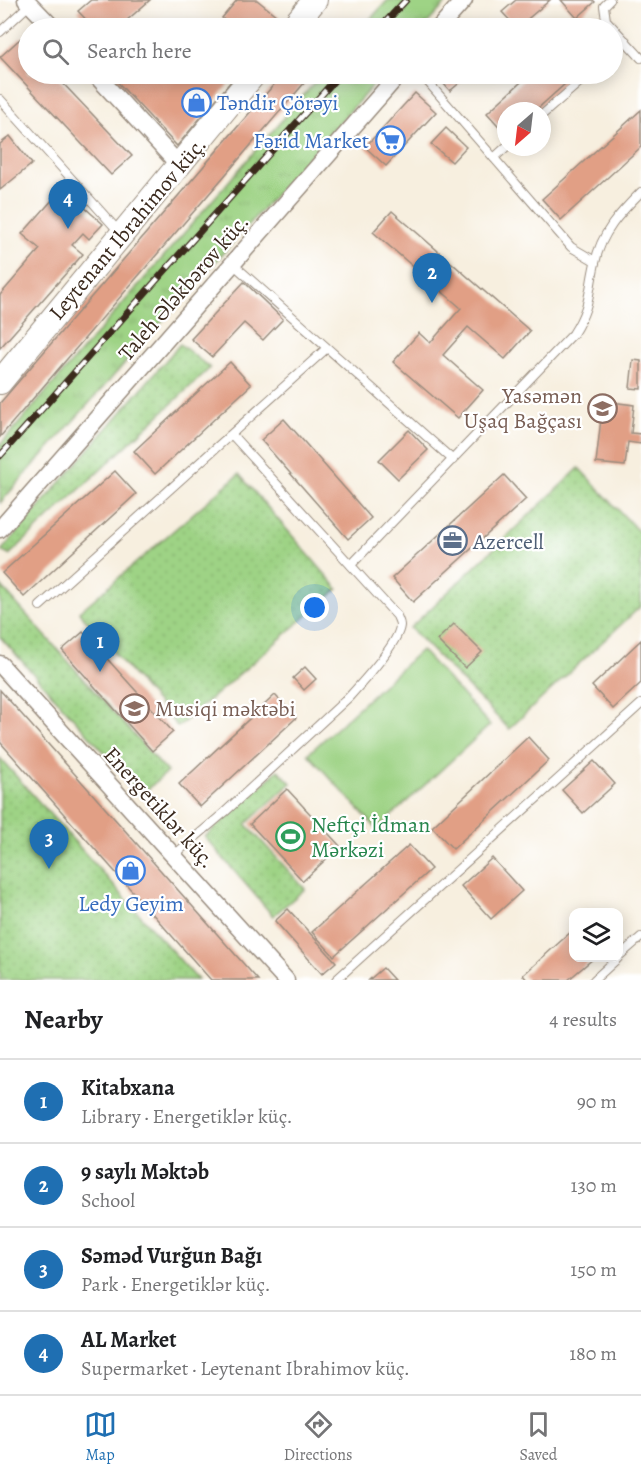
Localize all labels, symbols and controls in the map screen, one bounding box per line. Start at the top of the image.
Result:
search box [18,18,623,84]
icon: search [39,35,72,68]
text: Search here [87,36,192,66]
shop icon: Təndir Çörəyi [180,86,212,118]
place label: Təndir Çörəyi [217,88,338,118]
north arrow [497,102,551,156]
supermarket icon: Fərid Market [374,124,406,156]
place label: Fərid Market [253,126,369,156]
street label: Leytenant Ibrahimov küç. [42,131,213,327]
pin: 4 [48,180,88,229]
street label: Taleh Ələkbərov küç. [112,208,256,368]
pin: 2 [412,254,452,303]
place label: Yasəmən Uşaq Bağçası [463,381,582,436]
school or university icon: Yasəmən Uşaq Bağçası [587,392,619,424]
office icon: Azercell [436,525,468,557]
place label: Azercell [472,527,544,557]
your location [300,593,329,622]
pin: 1 [80,622,120,672]
school or university icon: Musiqi məktəbi [118,692,150,724]
place label: Musiqi məktəbi [155,694,296,724]
street label: Energetiklər küç. [97,740,222,875]
place label: Neftçi İdman Mərkəzi [311,810,430,865]
pin: 3 [29,820,68,869]
sports icon: Neftçi İdman Mərkəzi [274,821,306,853]
shop icon: Ledy Geyim [115,855,147,887]
place label: Ledy Geyim [78,889,184,919]
map controls [569,908,623,962]
button: layers [569,908,623,962]
text: Nearby [24,1002,103,1037]
text: 4 results [549,1006,617,1033]
text: Kitabxana [81,1073,175,1103]
text: 1 [40,1088,47,1115]
text: 90 m [577,1088,617,1115]
text: Library · Energetiklər küç. [81,1103,293,1130]
text: 9 saylı Məktəb [81,1157,209,1187]
text: 2 [39,1172,48,1199]
text: 130 m [571,1172,617,1199]
text: School [81,1187,135,1214]
text: Səməd Vurğun Bağı [81,1241,262,1271]
text: 3 [39,1256,48,1283]
text: 150 m [570,1256,617,1283]
text: Park · Energetiklər küç. [81,1271,271,1298]
text: AL Market [81,1325,176,1355]
text: 4 [39,1340,48,1367]
text: 180 m [569,1340,617,1367]
text: Supermarket · Leytenant Ibrahimov küç. [81,1355,410,1382]
tab: Map [84,1408,117,1466]
tab: Directions [284,1408,352,1466]
tab: Saved [519,1408,557,1466]

